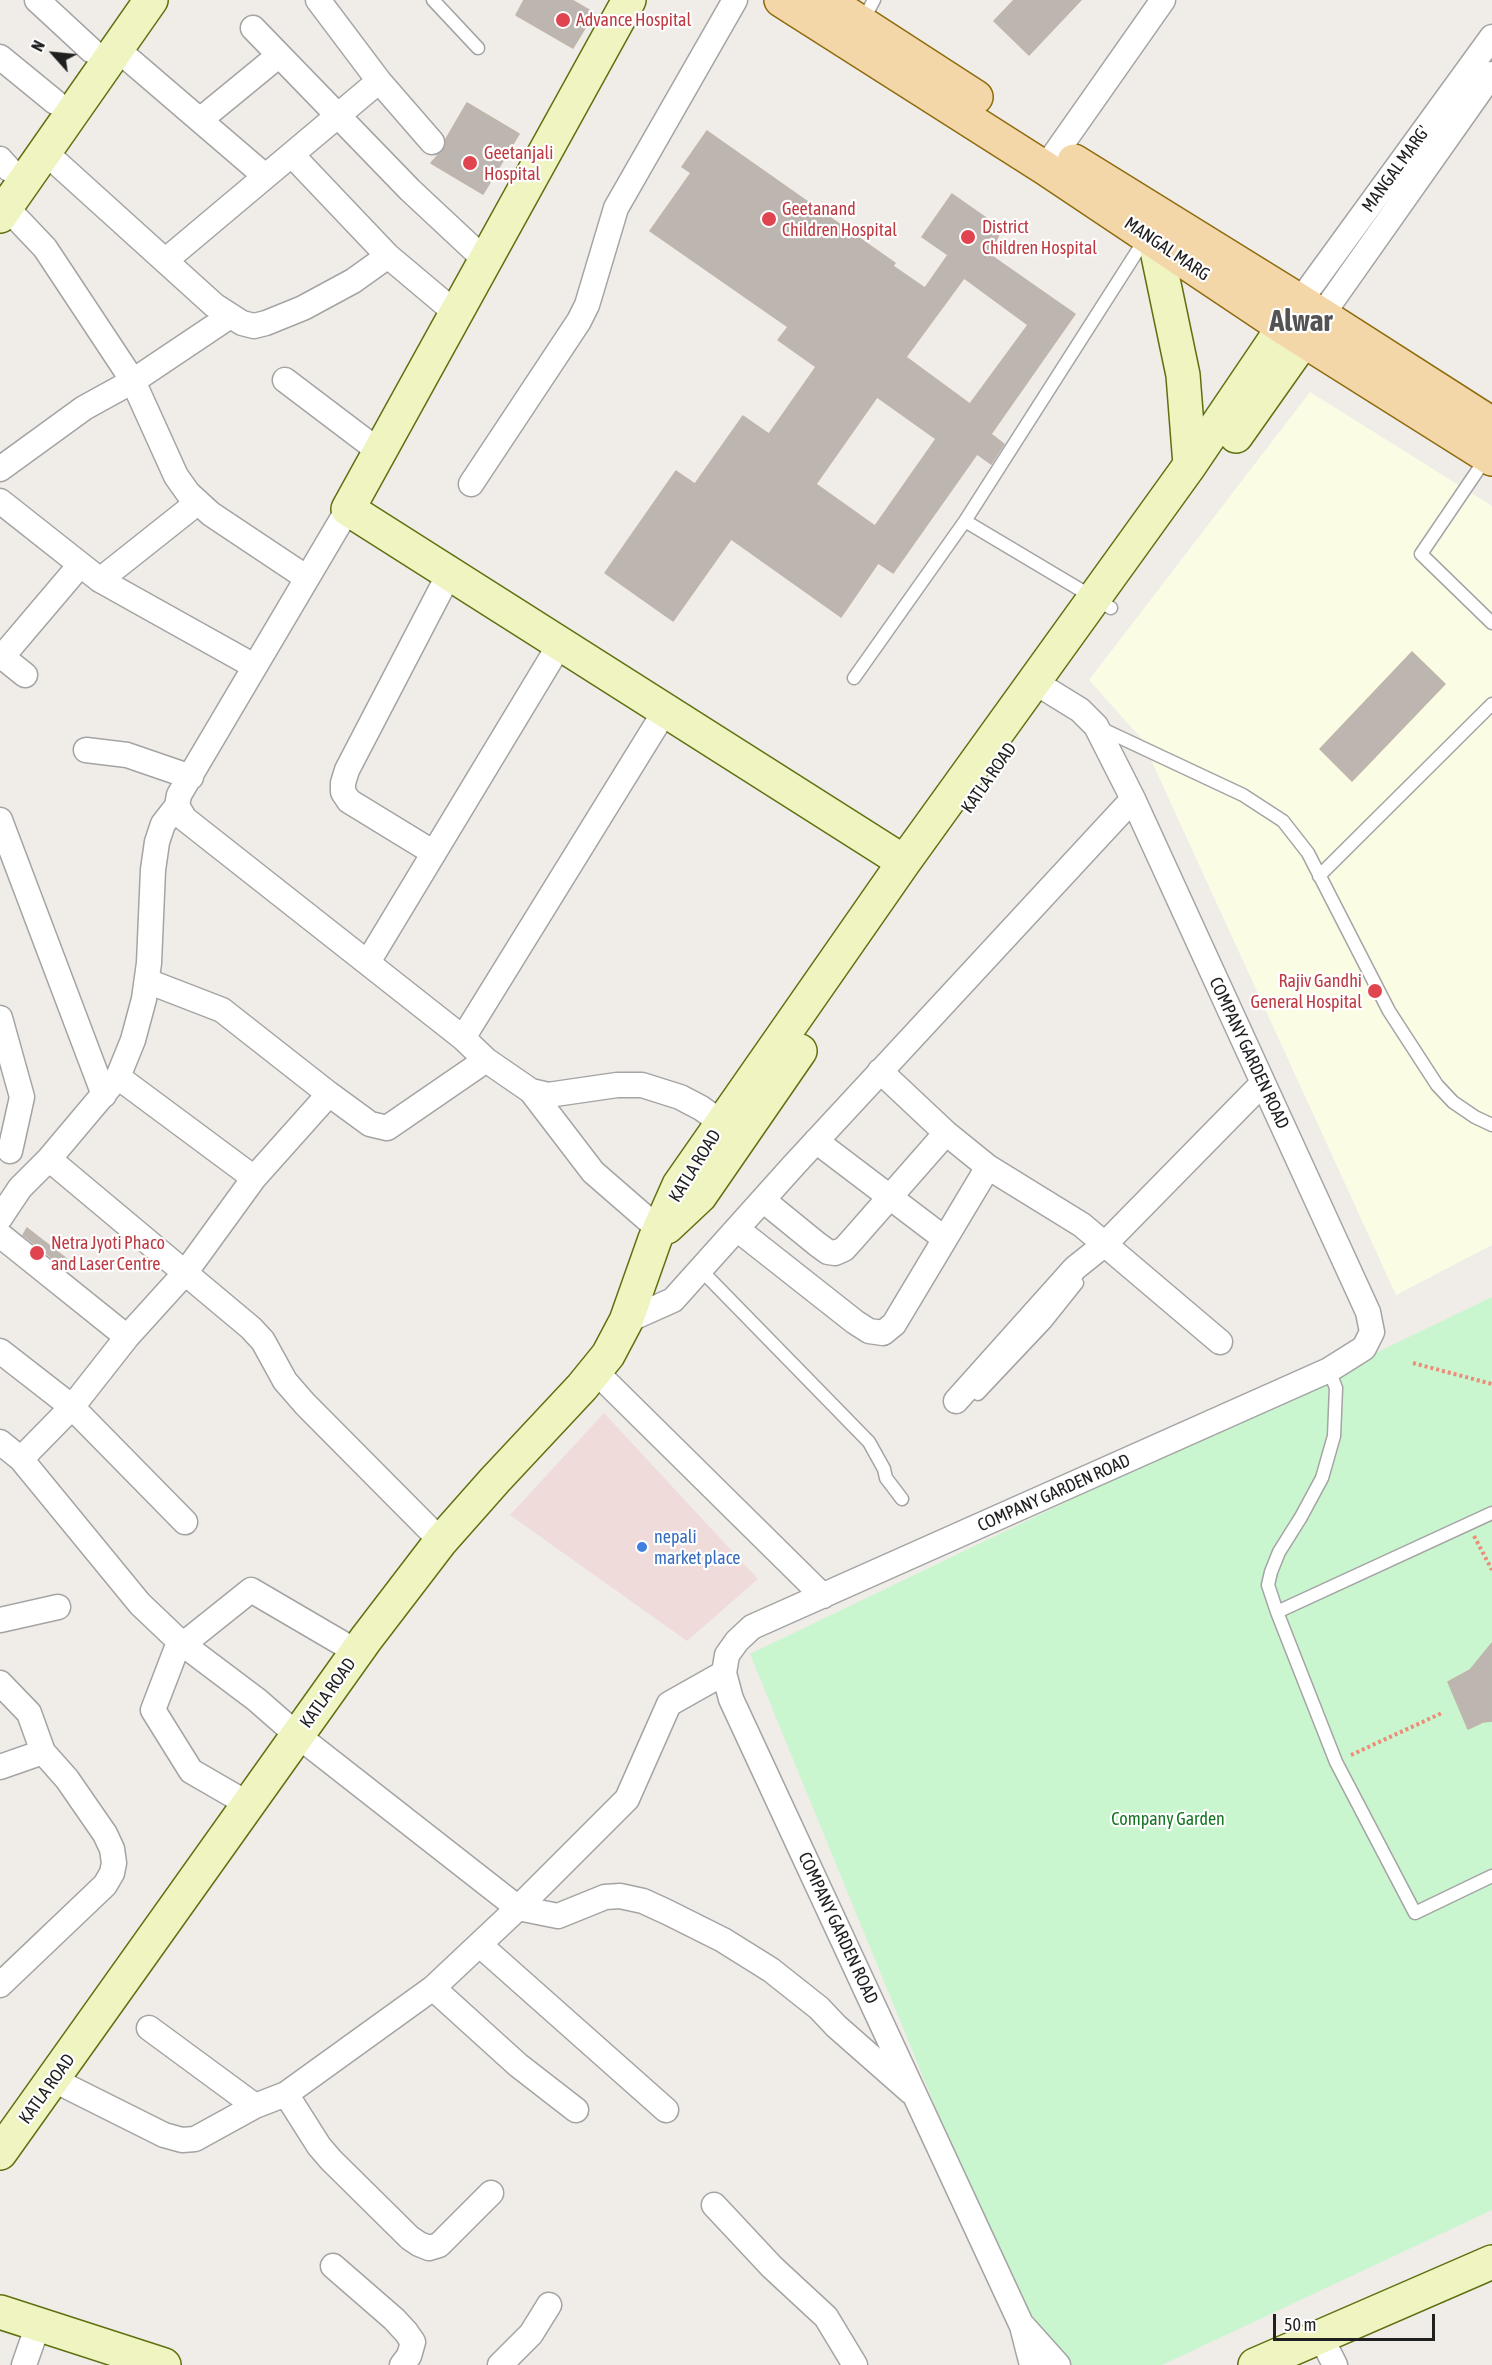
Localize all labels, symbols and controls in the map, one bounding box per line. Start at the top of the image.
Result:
place label: Advance Hospital [576,9,691,31]
marker: Advance Hospital [554,11,572,29]
north arrow [24,24,84,84]
text: N [28,38,48,54]
street label: MANGAL MARG' [1357,122,1435,216]
place label: Geetanjali Hospital [484,142,553,184]
marker: Geetanjali Hospital [461,154,479,172]
place label: Geetanand Children Hospital [782,198,897,240]
marker: Geetanand Children Hospital [760,210,778,228]
street label: MANGAL MARG [1120,212,1214,286]
place label: District Children Hospital [982,216,1097,258]
marker: District Children Hospital [959,228,977,246]
district label: Alwar [1270,304,1332,340]
street label: KATLA ROAD [957,739,1021,817]
place label: Rajiv Gandhi General Hospital [1251,970,1362,1012]
street label: COMPANY GARDEN ROAD [1204,974,1294,1132]
marker: Rajiv Gandhi General Hospital [1366,982,1384,1000]
street label: KATLA ROAD [664,1126,726,1206]
place label: Netra Jyoti Phaco and Laser Centre [51,1232,165,1274]
marker: Netra Jyoti Phaco and Laser Centre [28,1244,46,1262]
street label: COMPANY GARDEN ROAD [974,1450,1134,1536]
place label: nepali market place [654,1526,741,1568]
marker: nepali market place [635,1540,649,1554]
street label: KATLA ROAD [295,1654,361,1732]
park label: Company Garden [1111,1808,1225,1830]
street label: COMPANY GARDEN ROAD [793,1849,883,2007]
street label: KATLA ROAD [14,2050,80,2128]
scale bar [1276,2302,1438,2340]
text: 50 m [1284,2314,1316,2335]

